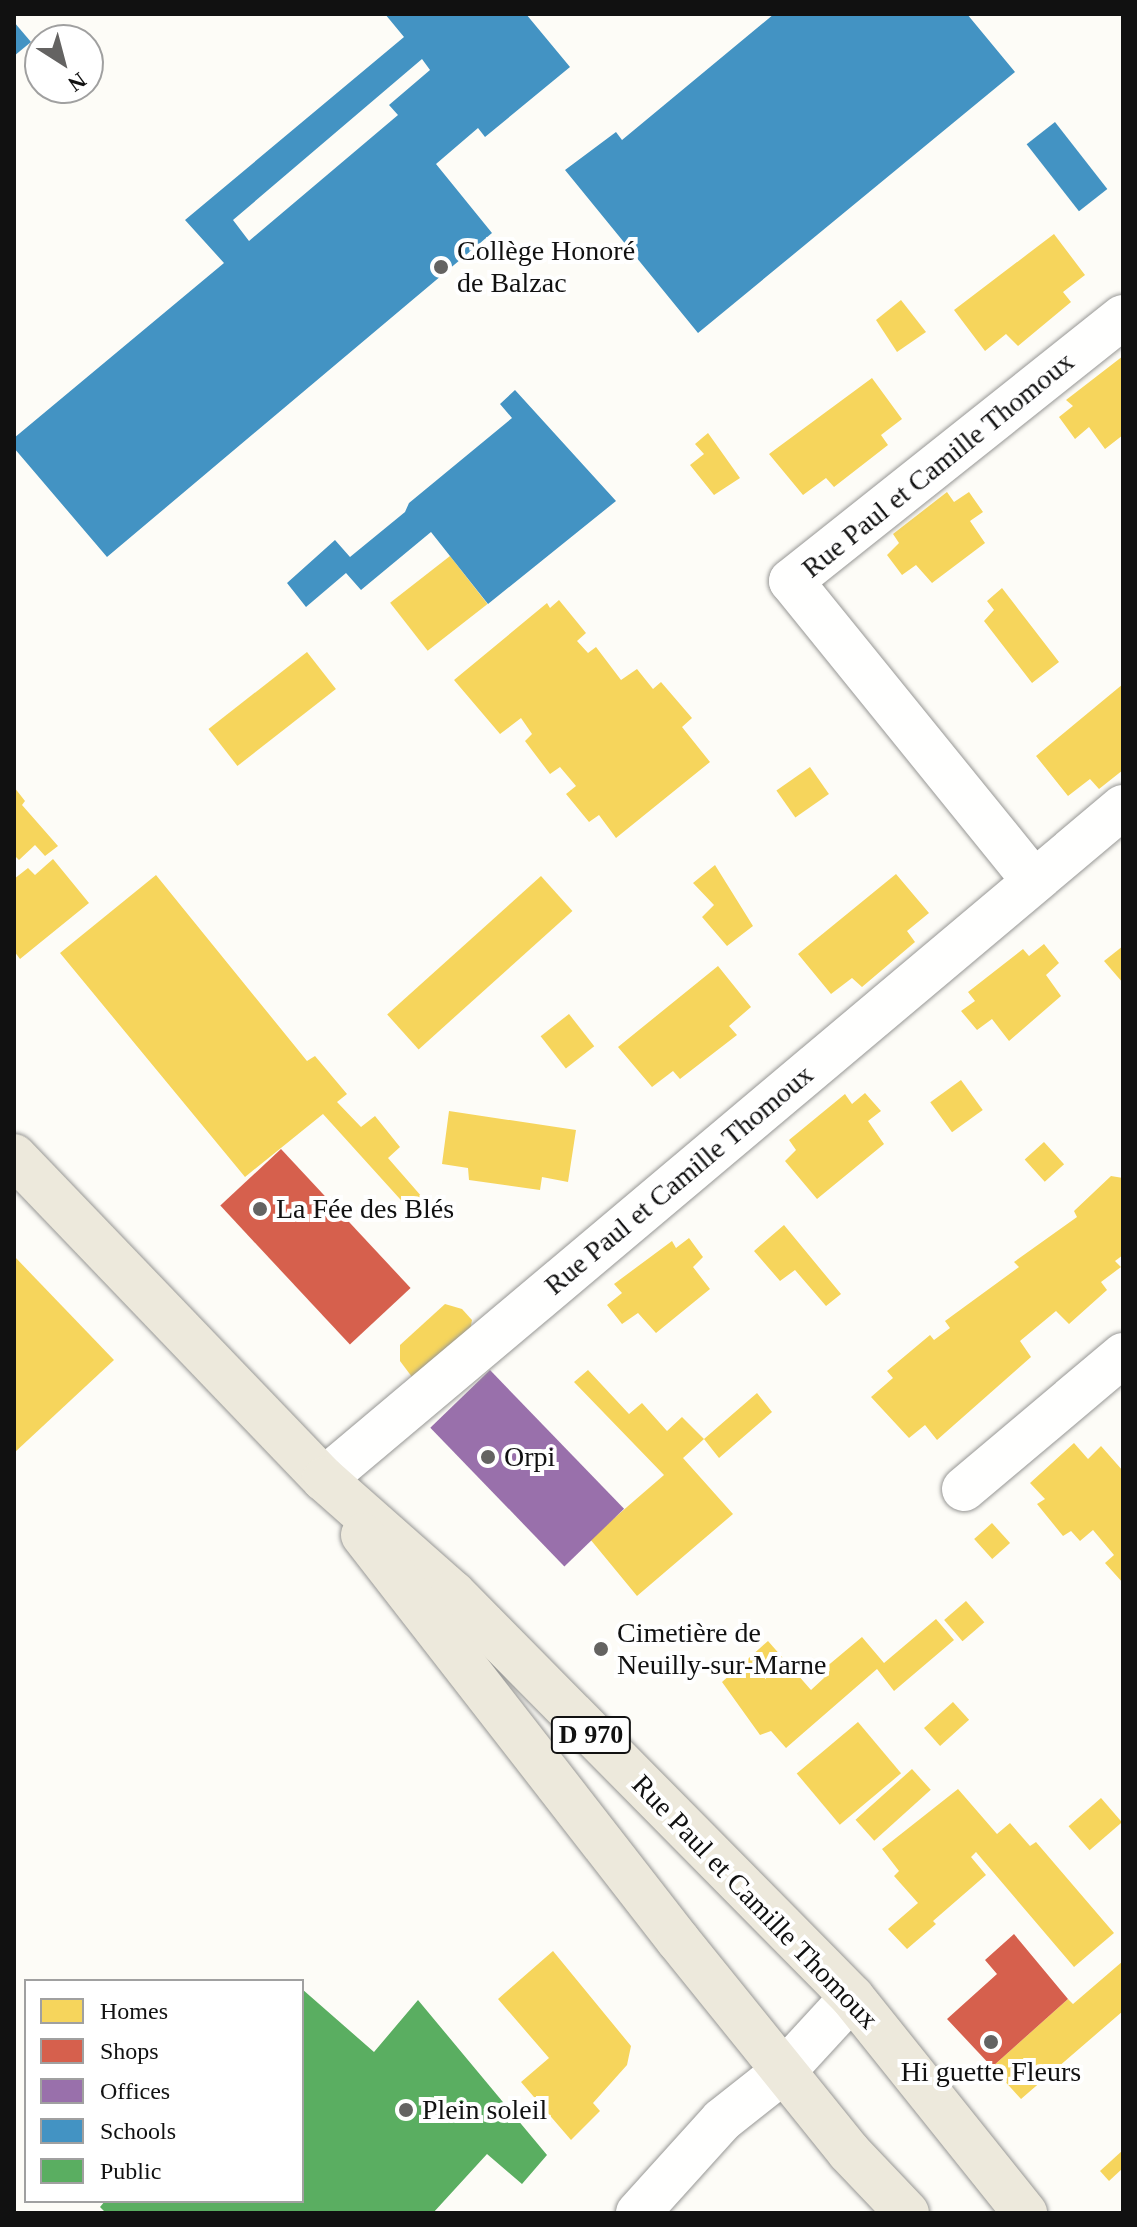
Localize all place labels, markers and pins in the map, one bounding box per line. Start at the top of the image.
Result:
place label: Collège Honoré de Balzac [457,234,635,300]
marker: Collège Honoré de Balzac [432,258,450,276]
place label: La Fée des Blés [276,1192,454,1226]
marker: La Fée des Blés [251,1200,269,1218]
place label: Orpi [504,1440,555,1474]
marker: Orpi [479,1448,497,1466]
place label: Cimetière de Neuilly-sur-Marne [617,1616,826,1682]
marker: Cimetière de Neuilly-sur-Marne [592,1640,610,1658]
marker: Hi guette Fleurs [982,2033,1000,2051]
place label: Hi guette Fleurs [901,2055,1081,2089]
place label: Plein soleil [422,2093,547,2127]
marker: Plein soleil [397,2101,415,2119]

